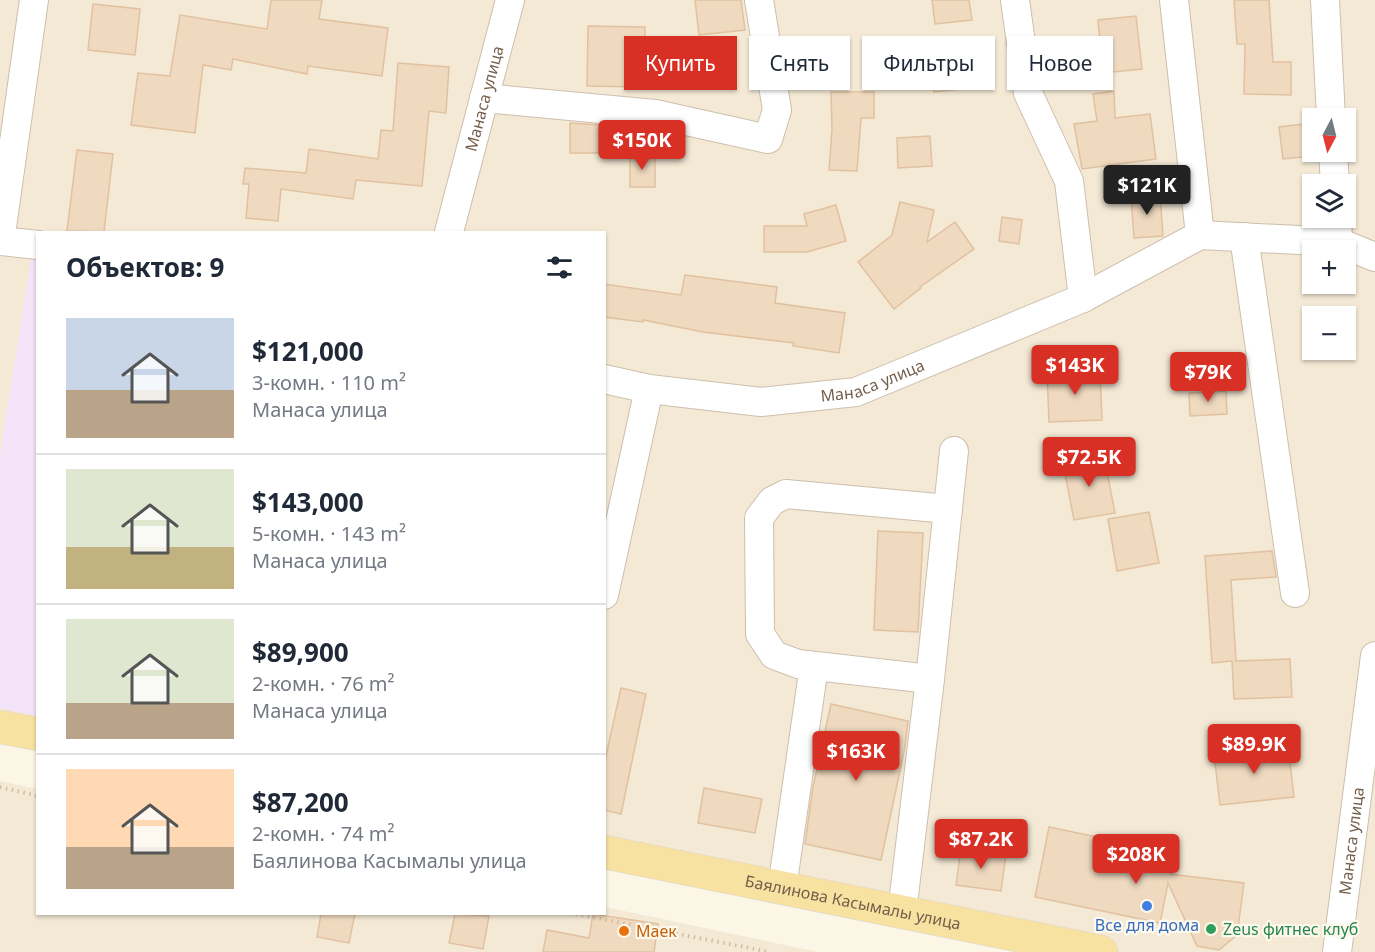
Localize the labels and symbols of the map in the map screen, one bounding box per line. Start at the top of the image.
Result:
street label: Манаса улица [460,43,509,154]
north arrow [1302,108,1356,162]
pin: $150K [600,120,684,171]
pin: $121K [1105,165,1189,216]
pin: $143K [1033,345,1117,396]
pin: $79K [1172,352,1244,403]
street label: Манаса улица [819,354,928,407]
pin: $72.5K [1040,437,1138,488]
pin: $89.9K [1205,724,1303,775]
pin: $163K [814,731,898,782]
street label: Манаса улица [1333,786,1369,896]
pin: $87.2K [932,819,1030,870]
pin: $208K [1094,834,1178,885]
street label: Баялинова Касымалы улица [743,870,963,935]
marker: Все для дома [1140,899,1154,913]
place label: Все для дома [1095,914,1199,936]
place label: Zeus фитнес клуб [1223,918,1358,940]
place label: Маек [636,920,677,942]
marker: Zeus фитнес клуб [1204,922,1218,936]
marker: Маек [617,924,631,938]

